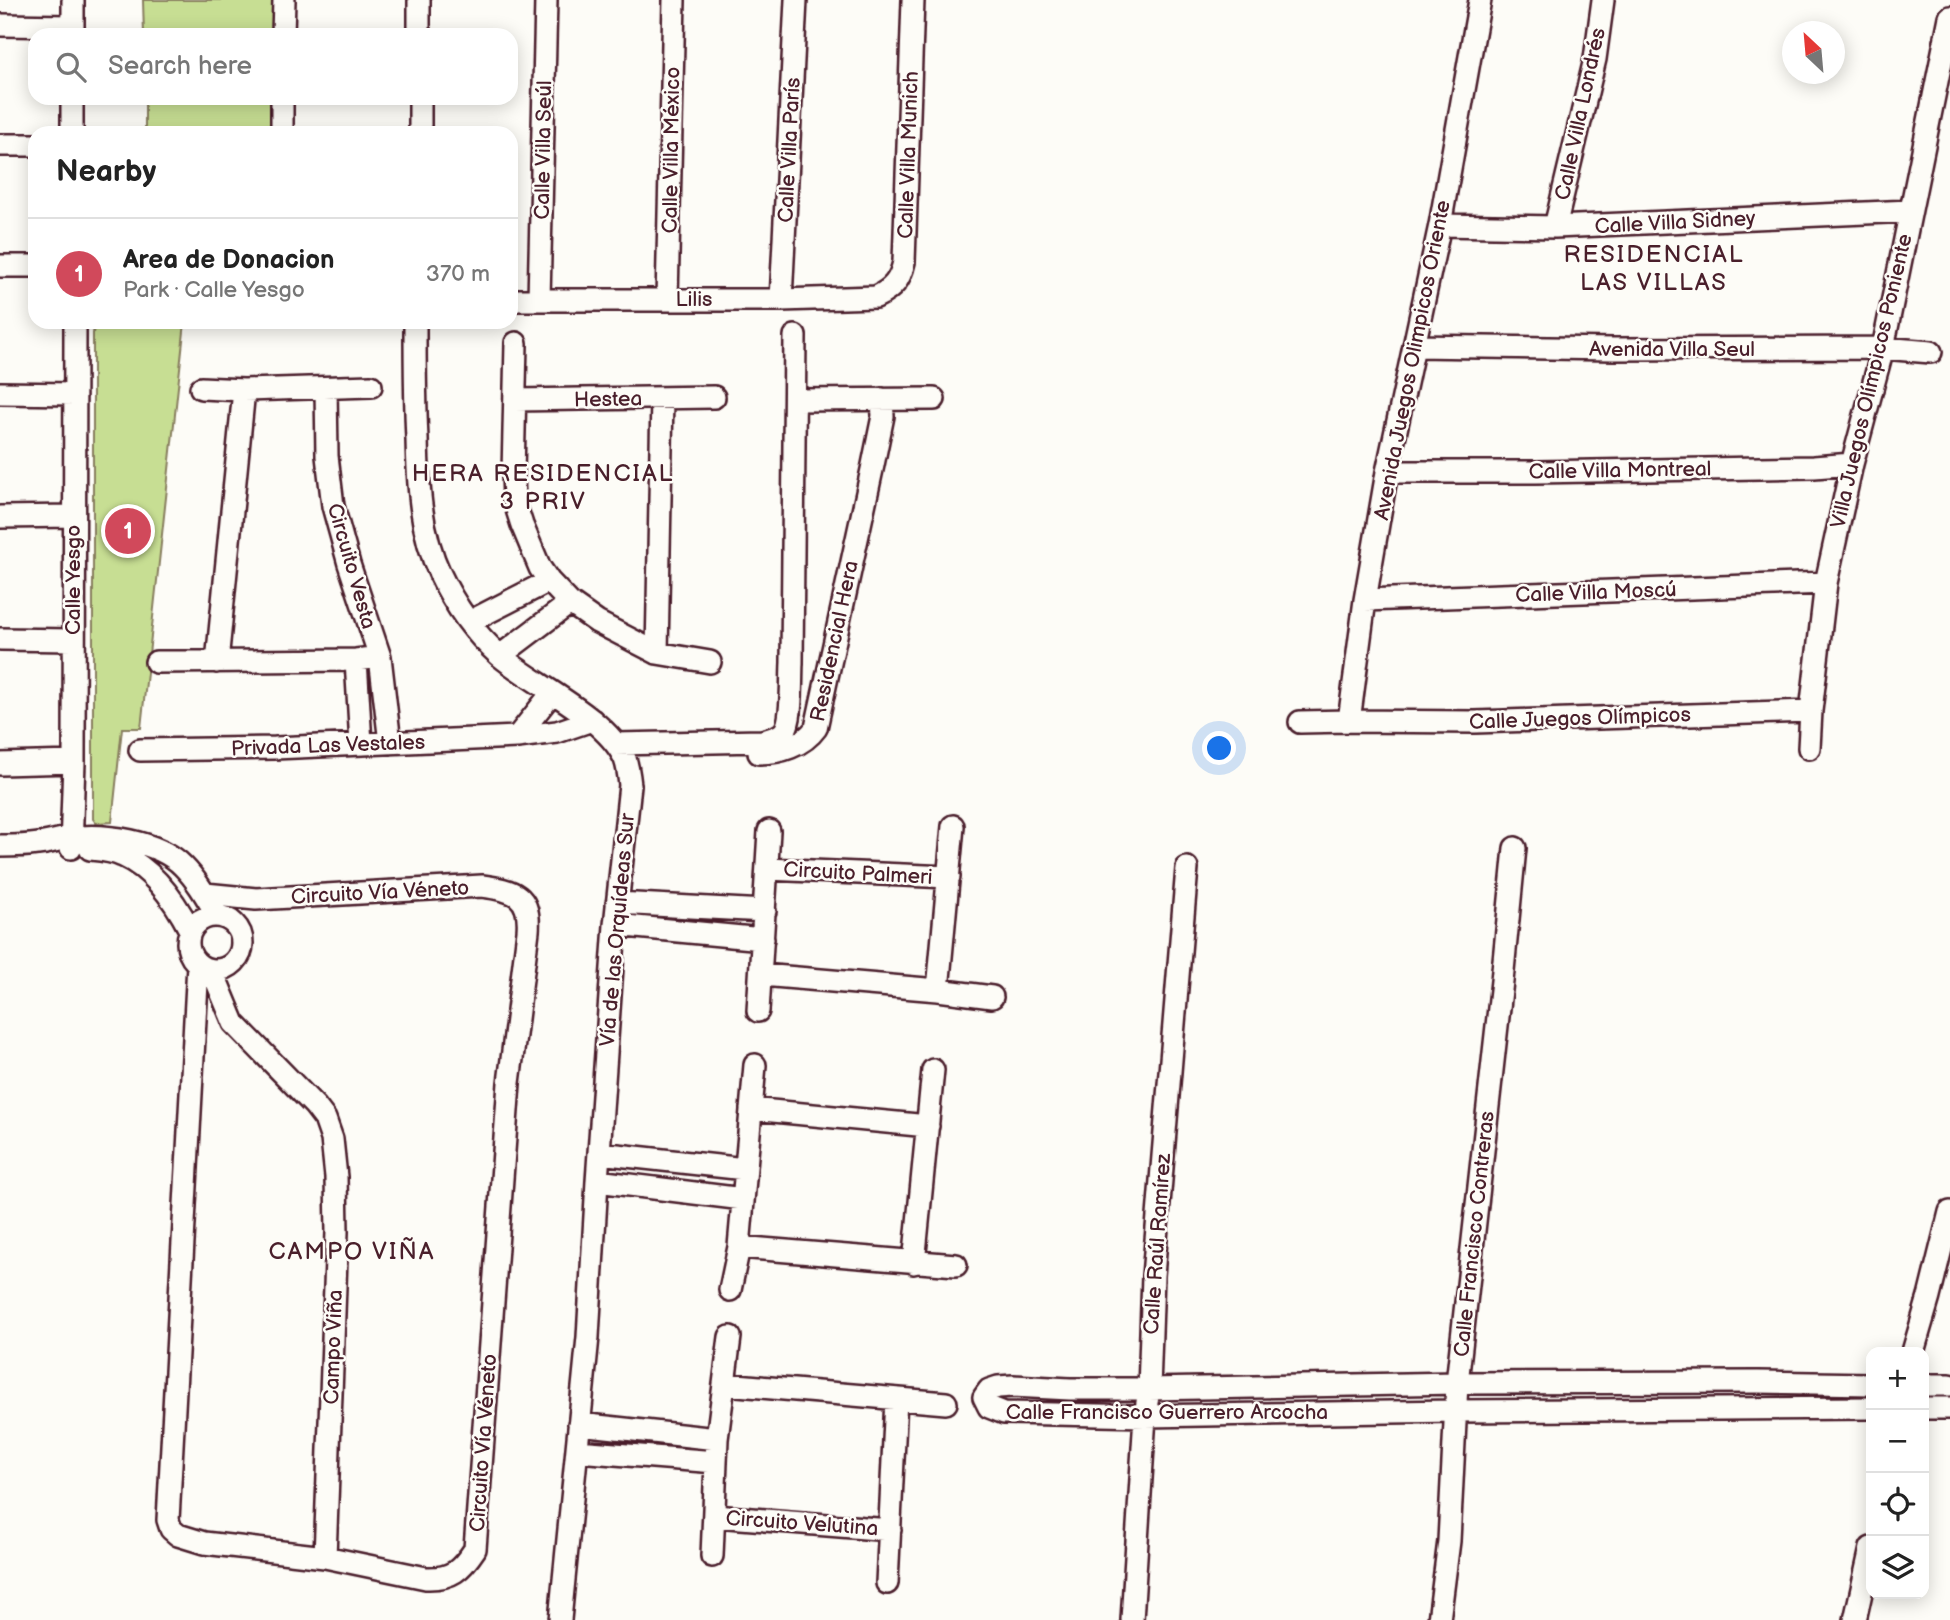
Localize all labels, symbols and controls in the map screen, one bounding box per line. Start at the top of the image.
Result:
north arrow [1782,21,1845,84]
street label: Calle Villa Londrés [1550,26,1611,203]
search box [28,28,518,105]
icon: search [52,48,90,86]
text: Search here [108,51,252,82]
street label: Calle Villa México [658,66,685,233]
street label: Calle Villa Munich [893,71,924,239]
street label: Calle Villa París [773,77,806,223]
street label: Calle Villa Seúl [530,80,557,220]
text: Nearby [56,154,156,190]
street label: Avenida Juegos Olimpicos Oriente [1369,198,1456,522]
street label: Calle Villa Sidney [1594,206,1757,239]
street label: Villa Juegos Olímpicos Poniente [1825,231,1918,531]
district label: RESIDENCIAL LAS VILLAS [1563,240,1745,297]
text: Area de Donacion [123,245,335,276]
text: 1 [74,260,84,288]
text: 370 m [426,260,490,288]
text: Park · Calle Yesgo [123,276,305,304]
street label: Lilis [676,287,712,312]
street label: Avenida Villa Seul [1589,337,1755,362]
street label: Hestea [574,386,642,413]
street label: Calle Villa Montreal [1528,456,1712,485]
district label: HERA RESIDENCIAL 3 PRIV [412,459,674,516]
street label: Circuito Vesta [322,500,381,632]
pin: 1 [105,505,151,557]
street label: Calle Yesgo [61,525,86,635]
street label: Residencial Hera [805,558,864,724]
street label: Calle Villa Moscú [1515,577,1677,608]
street label: Calle Juegos Olímpicos [1469,702,1691,735]
street label: Privada Las Vestales [230,730,426,761]
your location [1202,731,1236,765]
street label: Vía de las Orquídeas Sur [595,812,640,1048]
street label: Circuito Palmeri [783,857,933,890]
street label: Circuito Vía Véneto [290,875,470,910]
street label: Calle Francisco Contreras [1449,1110,1500,1358]
street label: Calle Raúl Ramírez [1139,1152,1176,1336]
district label: CAMPO VIÑA [269,1237,435,1266]
street label: Campo Viña [319,1289,348,1405]
map controls [1866,1347,1929,1599]
button: + [1866,1347,1929,1410]
street label: Circuito Vía Véneto [465,1353,502,1533]
street label: Calle Francisco Guerrero Arcocha [1006,1400,1328,1425]
button: − [1866,1410,1929,1473]
button: locate [1866,1473,1929,1536]
street label: Circuito Velutina [725,1506,879,1541]
button: layers [1866,1536,1929,1599]

